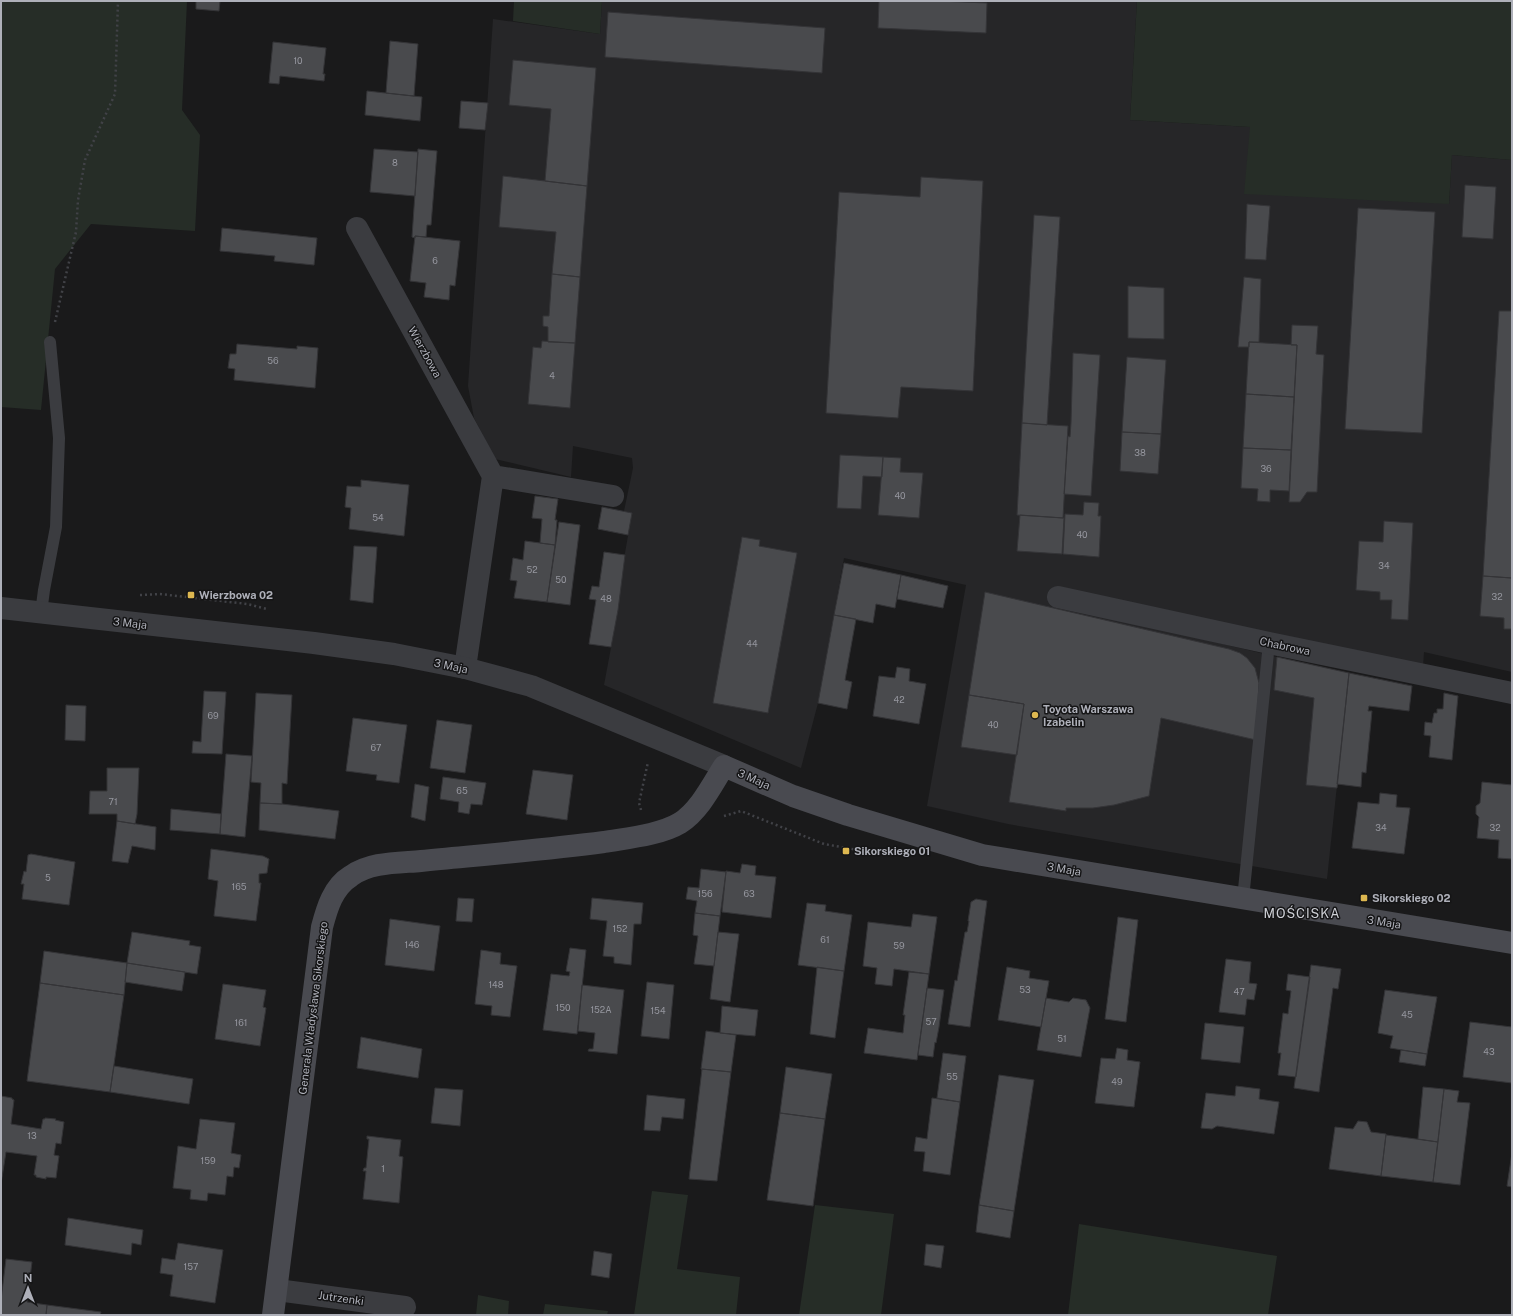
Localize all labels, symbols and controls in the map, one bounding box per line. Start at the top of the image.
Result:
house number: 10 [293,55,303,66]
house number: 8 [392,157,398,168]
house number: 6 [432,255,438,266]
street label: Wierzbowa [406,324,444,380]
house number: 56 [267,355,279,366]
house number: 4 [549,370,555,381]
house number: 38 [1134,447,1146,458]
house number: 36 [1260,463,1272,474]
house number: 40 [894,490,906,501]
house number: 54 [372,512,384,523]
house number: 40 [1076,529,1088,540]
house number: 34 [1378,560,1390,571]
house number: 52 [526,564,538,575]
house number: 50 [555,574,567,585]
place label: Wierzbowa 02 [199,589,273,601]
marker: Wierzbowa 02 [186,590,196,600]
house number: 32 [1491,591,1503,602]
house number: 48 [600,593,612,604]
street label: 3 Maja [112,615,148,631]
street label: Chabrowa [1259,635,1311,657]
house number: 44 [746,638,758,649]
street label: 3 Maja [433,657,469,675]
house number: 42 [893,694,905,705]
place label: Toyota Warszawa Izabelin [1043,703,1133,728]
house number: 69 [207,710,219,721]
marker: Toyota Warszawa Izabelin [1030,710,1040,720]
house number: 40 [987,719,999,730]
house number: 67 [371,742,381,753]
street label: 3 Maja [736,767,772,791]
house number: 65 [456,785,468,796]
house number: 71 [108,796,118,807]
house number: 34 [1375,822,1387,833]
house number: 32 [1489,822,1501,833]
place label: Sikorskiego 01 [854,845,930,857]
marker: Sikorskiego 01 [841,846,851,856]
street label: 3 Maja [1046,860,1082,878]
house number: 5 [45,872,51,883]
house number: 165 [231,881,247,892]
house number: 156 [697,888,713,899]
house number: 63 [743,888,755,899]
place label: Sikorskiego 02 [1372,892,1451,904]
marker: Sikorskiego 02 [1359,893,1369,903]
district label: MOŚCISKA [1263,905,1341,921]
street label: 3 Maja [1366,913,1402,931]
street label: Generała Władysława Sikorskiego [296,921,330,1095]
house number: 152 [613,923,627,934]
house number: 61 [820,934,830,945]
house number: 146 [405,939,420,950]
house number: 59 [893,940,905,951]
house number: 148 [488,979,504,990]
house number: 53 [1019,984,1031,995]
house number: 47 [1233,986,1245,997]
house number: 150 [556,1002,571,1013]
house number: 152A [590,1004,612,1015]
house number: 154 [650,1005,666,1016]
house number: 45 [1401,1009,1413,1020]
house number: 57 [925,1016,937,1027]
house number: 161 [235,1017,247,1028]
house number: 51 [1057,1033,1067,1044]
house number: 43 [1483,1046,1495,1057]
house number: 55 [946,1071,958,1082]
house number: 49 [1111,1076,1123,1087]
house number: 13 [27,1130,37,1141]
house number: 159 [200,1155,216,1166]
house number: 1 [381,1163,385,1174]
house number: 157 [184,1261,198,1272]
north arrow [8,1268,48,1308]
text: N [24,1272,32,1284]
street label: Jutrzenki [317,1289,365,1307]

